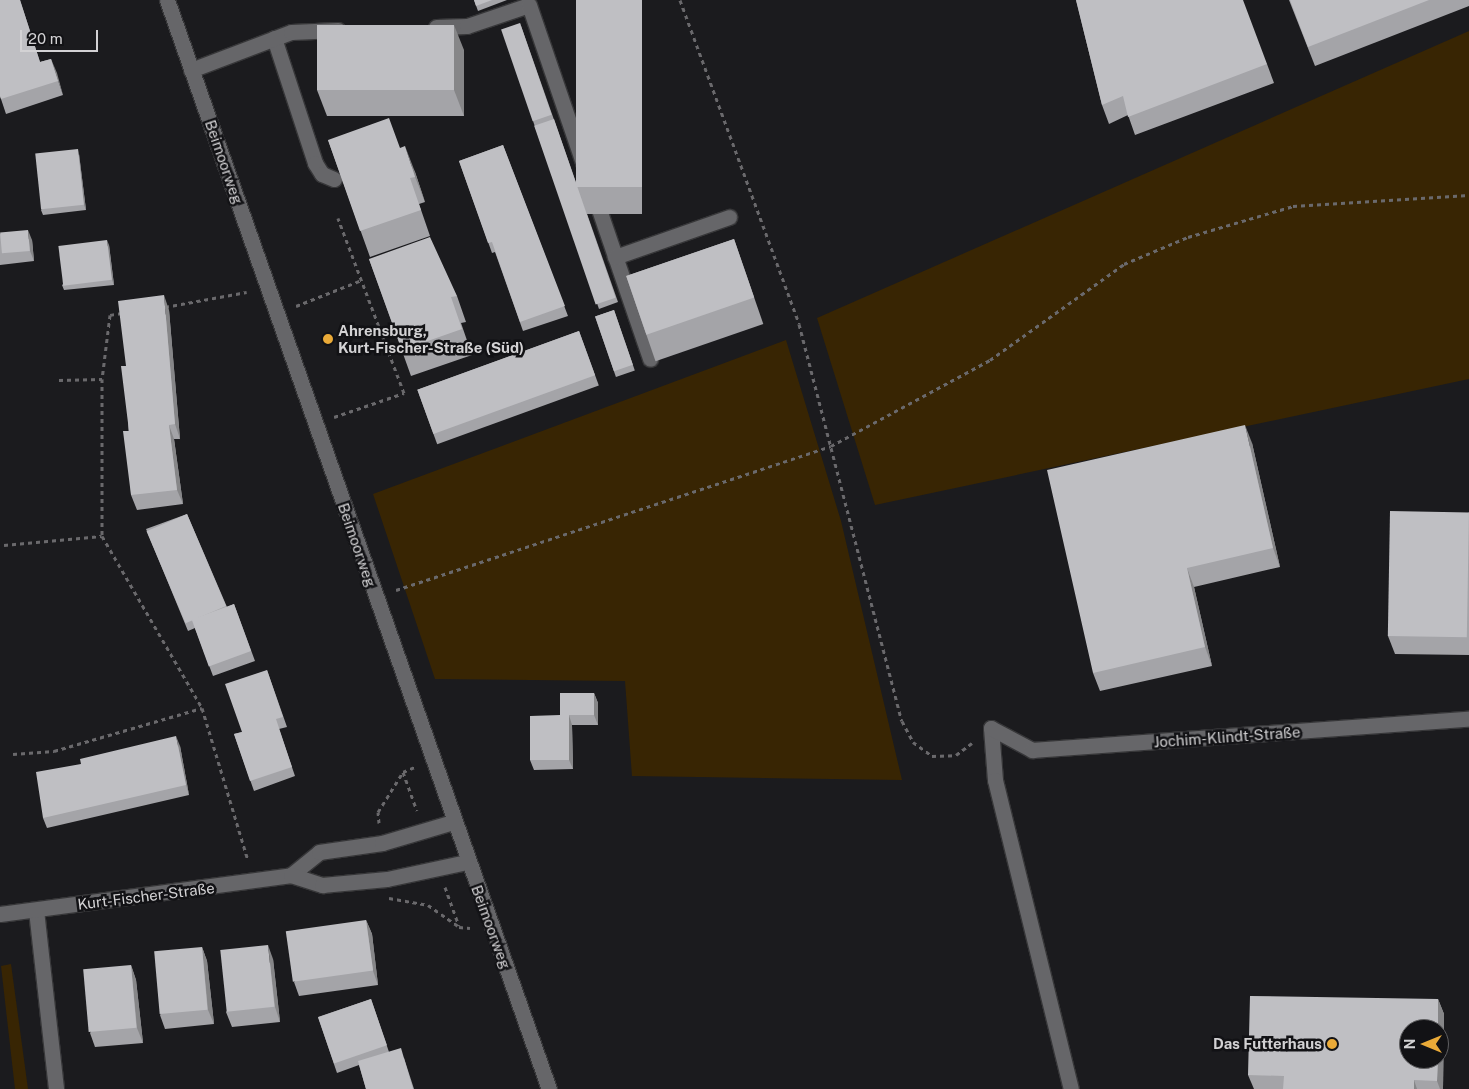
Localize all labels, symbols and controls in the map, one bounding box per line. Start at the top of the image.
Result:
scale bar [22,20,100,52]
text: 20 m [28,30,63,47]
street label: Beimoorweg [201,118,247,206]
place label: Ahrensburg, Kurt-Fischer-Straße (Süd) [338,321,524,356]
marker: Ahrensburg, Kurt-Fischer-Straße (Süd) [322,333,334,345]
street label: Beimoorweg [334,501,380,589]
street label: Jochim-Klindt-Straße [1153,723,1301,751]
street label: Kurt-Fischer-Straße [76,879,216,913]
street label: Beimoorweg [468,883,514,971]
north arrow [1399,1019,1449,1069]
place label: Das Futterhaus [1213,1035,1322,1053]
marker: Das Futterhaus [1326,1038,1338,1050]
text: N [1402,1039,1418,1049]

